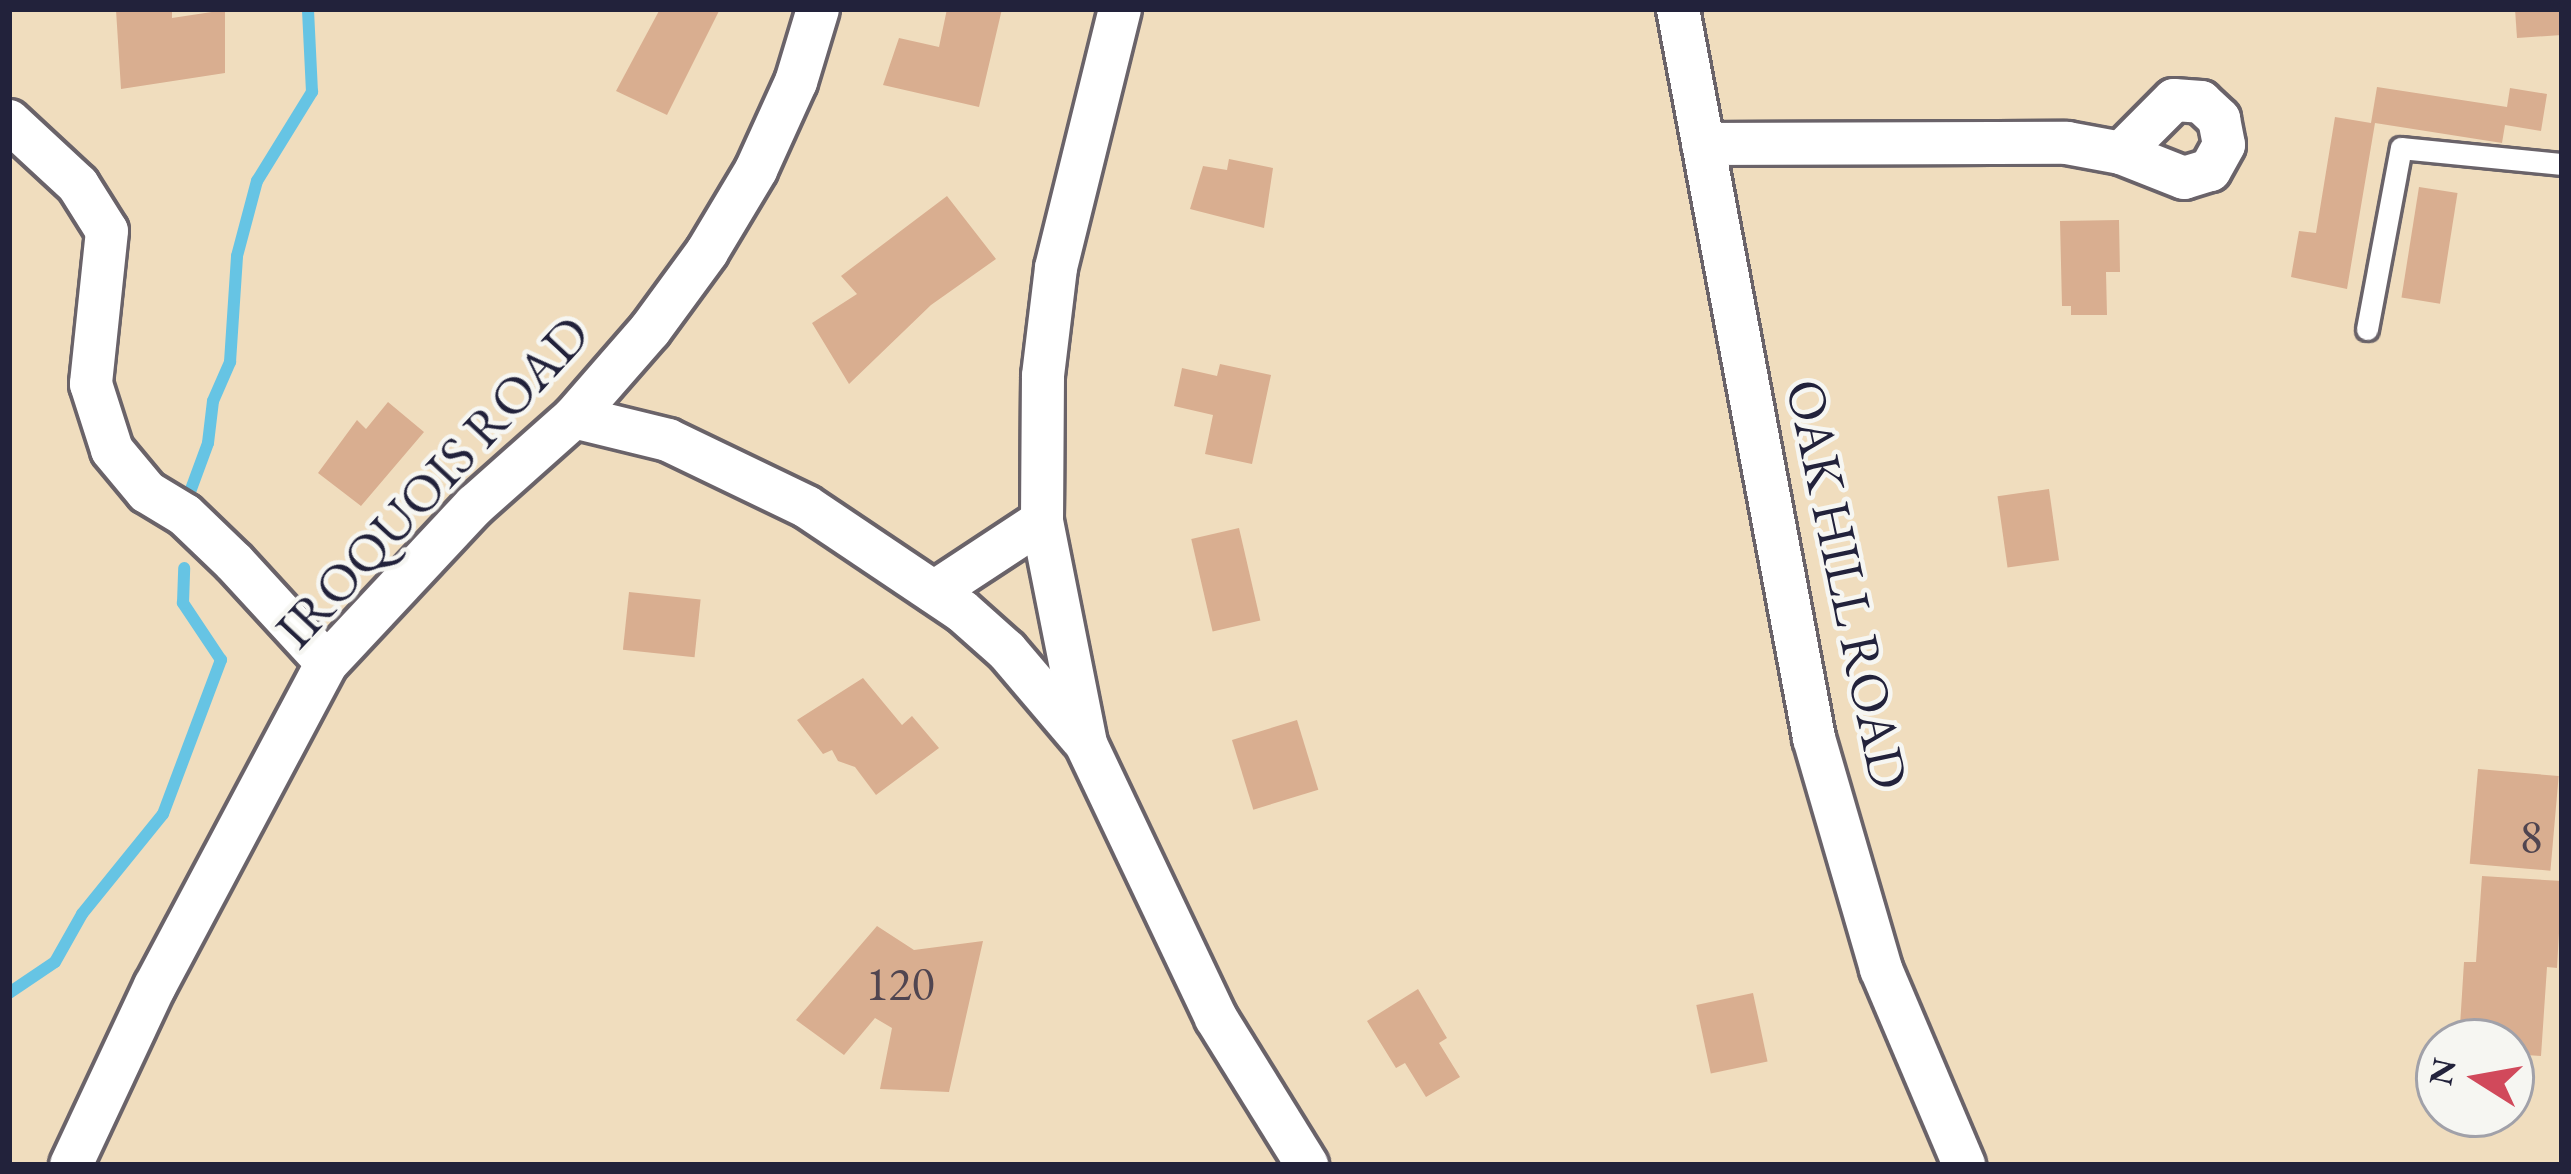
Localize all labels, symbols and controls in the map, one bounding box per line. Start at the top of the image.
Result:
street label: IROQUOIS ROAD [261,301,603,661]
street label: OAK HILL ROAD [1773,373,1923,795]
house number: 8 [2519,808,2543,866]
house number: 120 [865,955,935,1013]
north arrow [2415,1018,2535,1138]
text: N [2418,1054,2466,1089]

